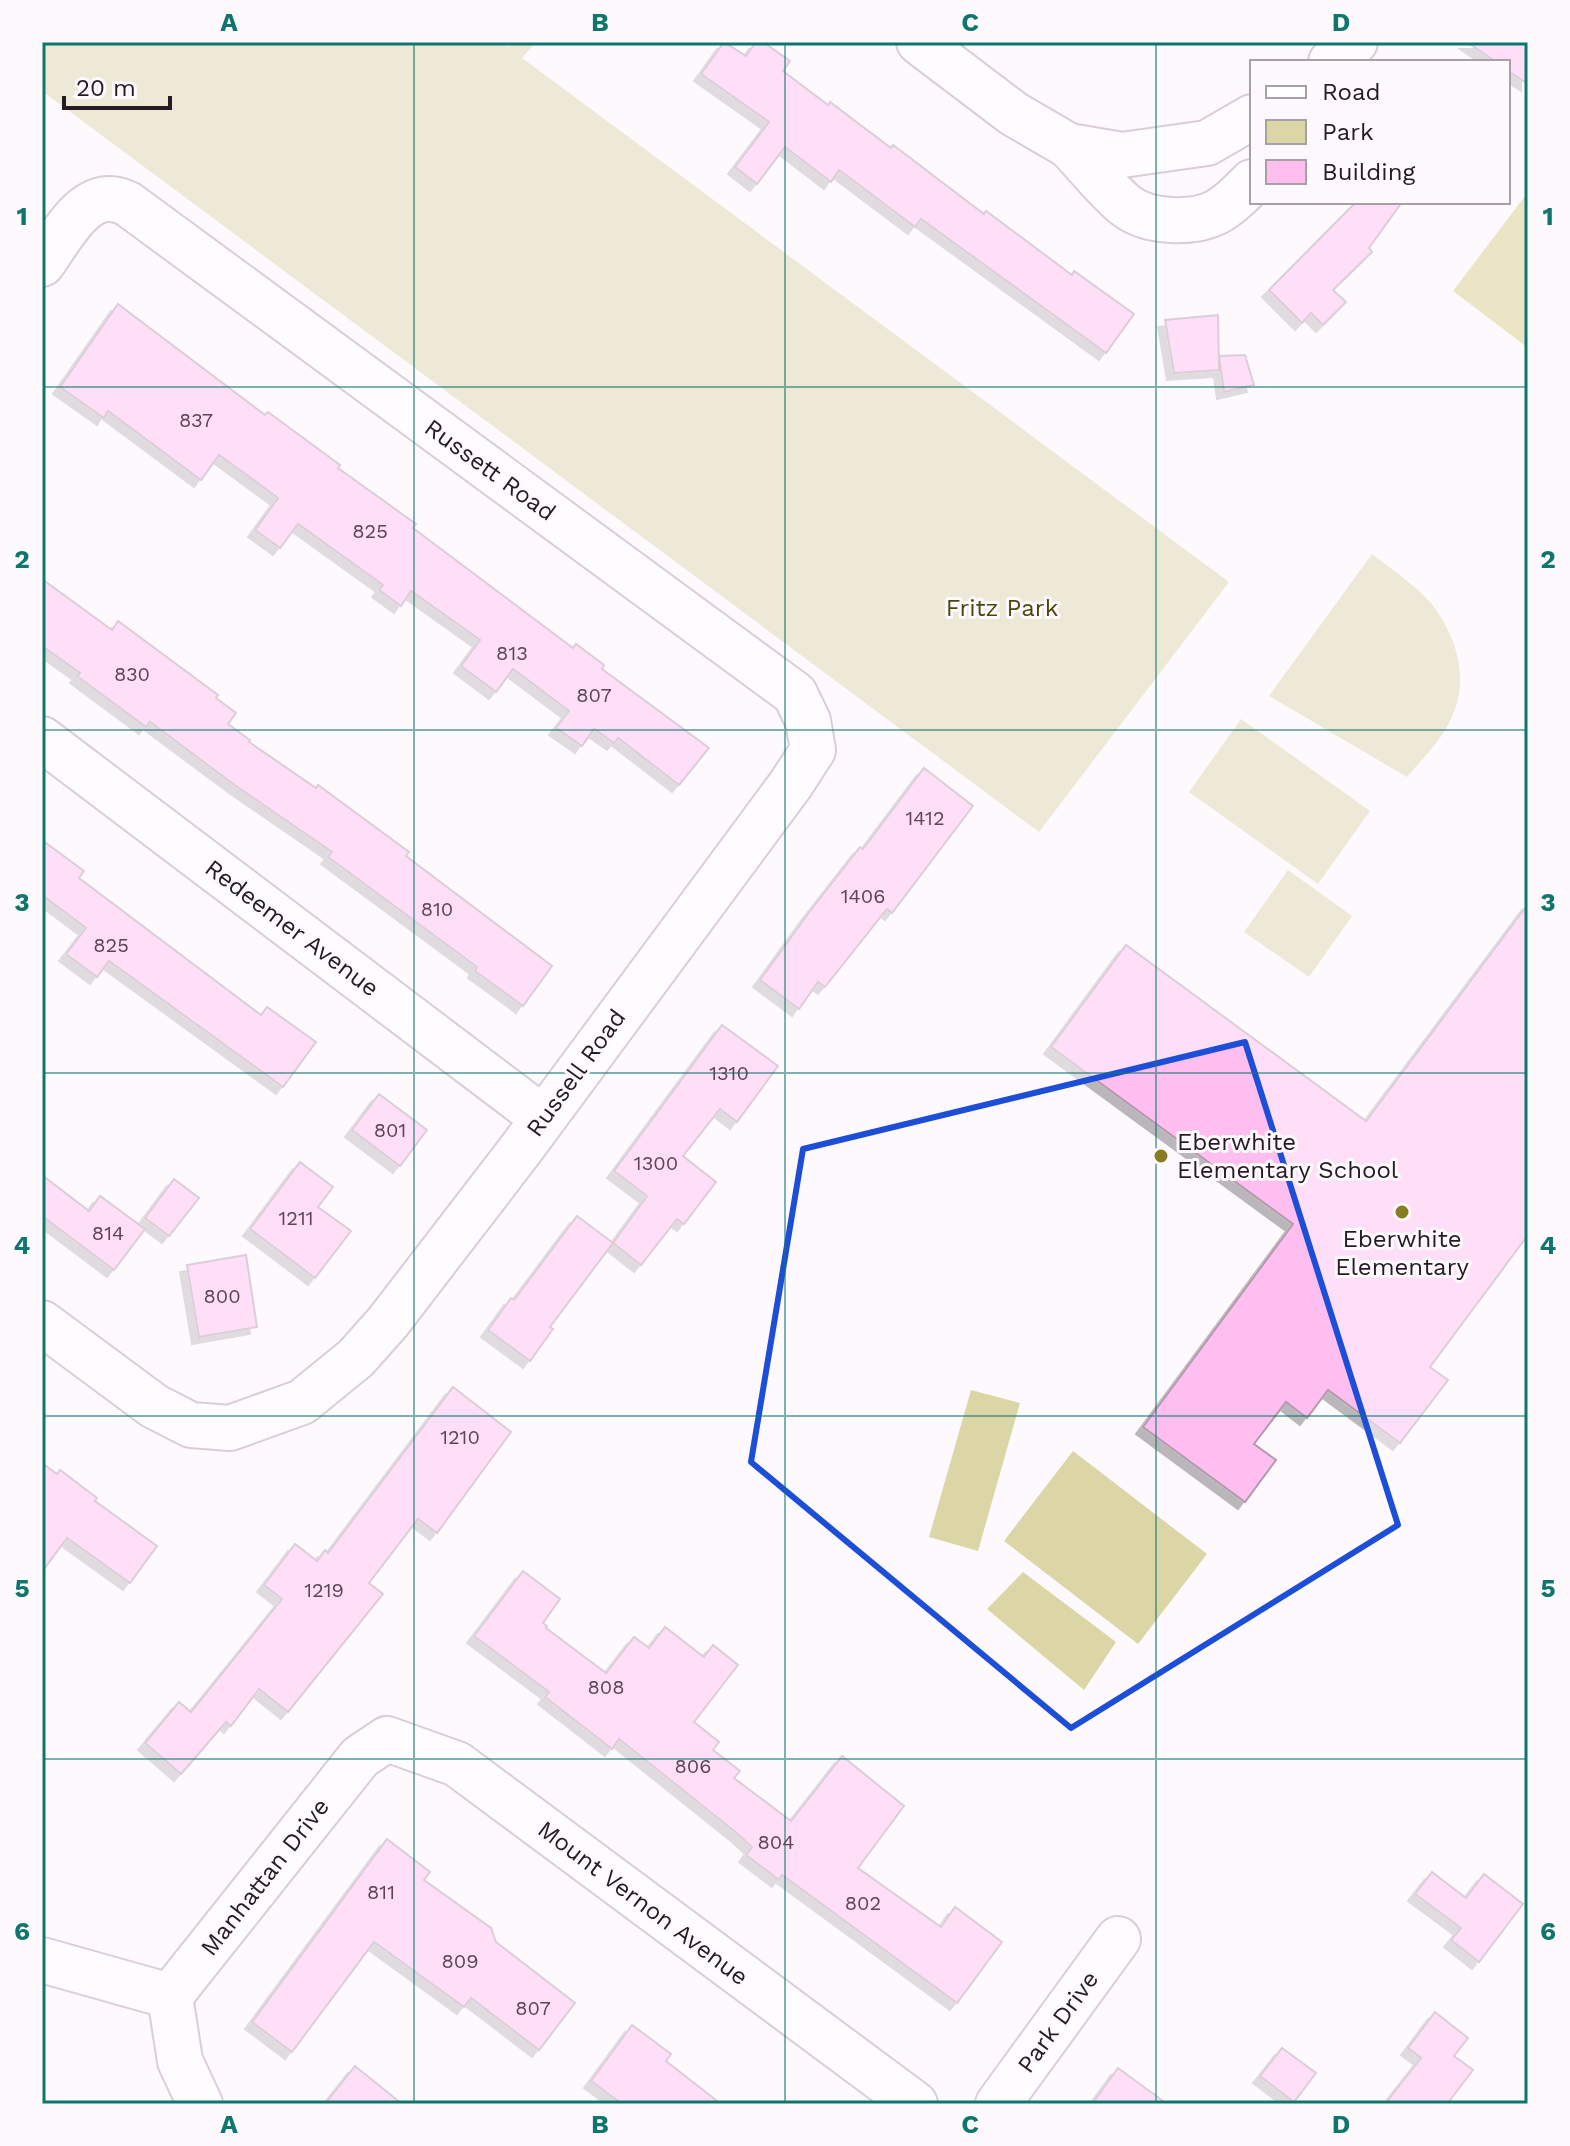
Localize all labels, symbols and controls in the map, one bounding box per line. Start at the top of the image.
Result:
text: A [220,7,238,37]
text: B [591,7,609,37]
text: C [961,7,979,37]
text: D [1332,7,1350,37]
scale bar [64,60,170,110]
legend [1250,60,1510,204]
text: 20 m [76,74,136,102]
text: Road [1322,78,1381,106]
text: Park [1322,118,1374,146]
text: Building [1322,158,1415,186]
text: 1 [16,201,28,231]
text: 1 [1542,201,1554,231]
house number: 837 [179,408,213,432]
street label: Russett Road [419,413,561,527]
house number: 825 [352,519,388,543]
text: 2 [14,544,30,574]
text: 2 [1540,544,1556,574]
park label: Fritz Park [946,594,1059,622]
house number: 813 [496,641,528,665]
house number: 830 [114,662,150,686]
house number: 807 [576,683,612,707]
house number: 1412 [905,806,945,830]
street label: Redeemer Avenue [200,854,384,1002]
house number: 1406 [841,884,885,908]
text: 3 [14,887,30,917]
text: 3 [1540,887,1556,917]
house number: 810 [421,897,453,921]
house number: 825 [93,933,129,957]
street label: Russell Road [521,1004,631,1142]
house number: 1310 [709,1061,749,1085]
house number: 801 [374,1118,406,1142]
place label: Eberwhite Elementary School [1177,1128,1399,1184]
marker: Eberwhite Elementary School [1152,1147,1170,1165]
house number: 1300 [634,1151,678,1175]
marker: Eberwhite Elementary [1393,1203,1411,1221]
house number: 1211 [278,1206,314,1230]
house number: 814 [92,1221,124,1245]
place label: Eberwhite Elementary [1335,1225,1469,1281]
text: 4 [14,1230,31,1260]
text: 4 [1540,1230,1557,1260]
house number: 800 [203,1284,241,1308]
house number: 1210 [440,1425,480,1449]
text: 5 [14,1573,30,1603]
text: 5 [1540,1573,1556,1603]
house number: 1219 [304,1578,344,1602]
house number: 808 [587,1675,625,1699]
house number: 806 [675,1754,711,1778]
street label: Manhattan Drive [195,1793,335,1961]
street label: Mount Vernon Avenue [532,1815,754,1991]
house number: 804 [758,1830,794,1854]
house number: 811 [367,1880,395,1904]
house number: 802 [845,1891,881,1915]
text: 6 [14,1916,30,1946]
text: 6 [1540,1916,1556,1946]
house number: 809 [441,1949,479,1973]
street label: Park Drive [1012,1966,1104,2078]
house number: 807 [515,1996,551,2020]
text: A [220,2109,238,2139]
text: B [591,2109,609,2139]
text: C [961,2109,979,2139]
text: D [1332,2109,1350,2139]

